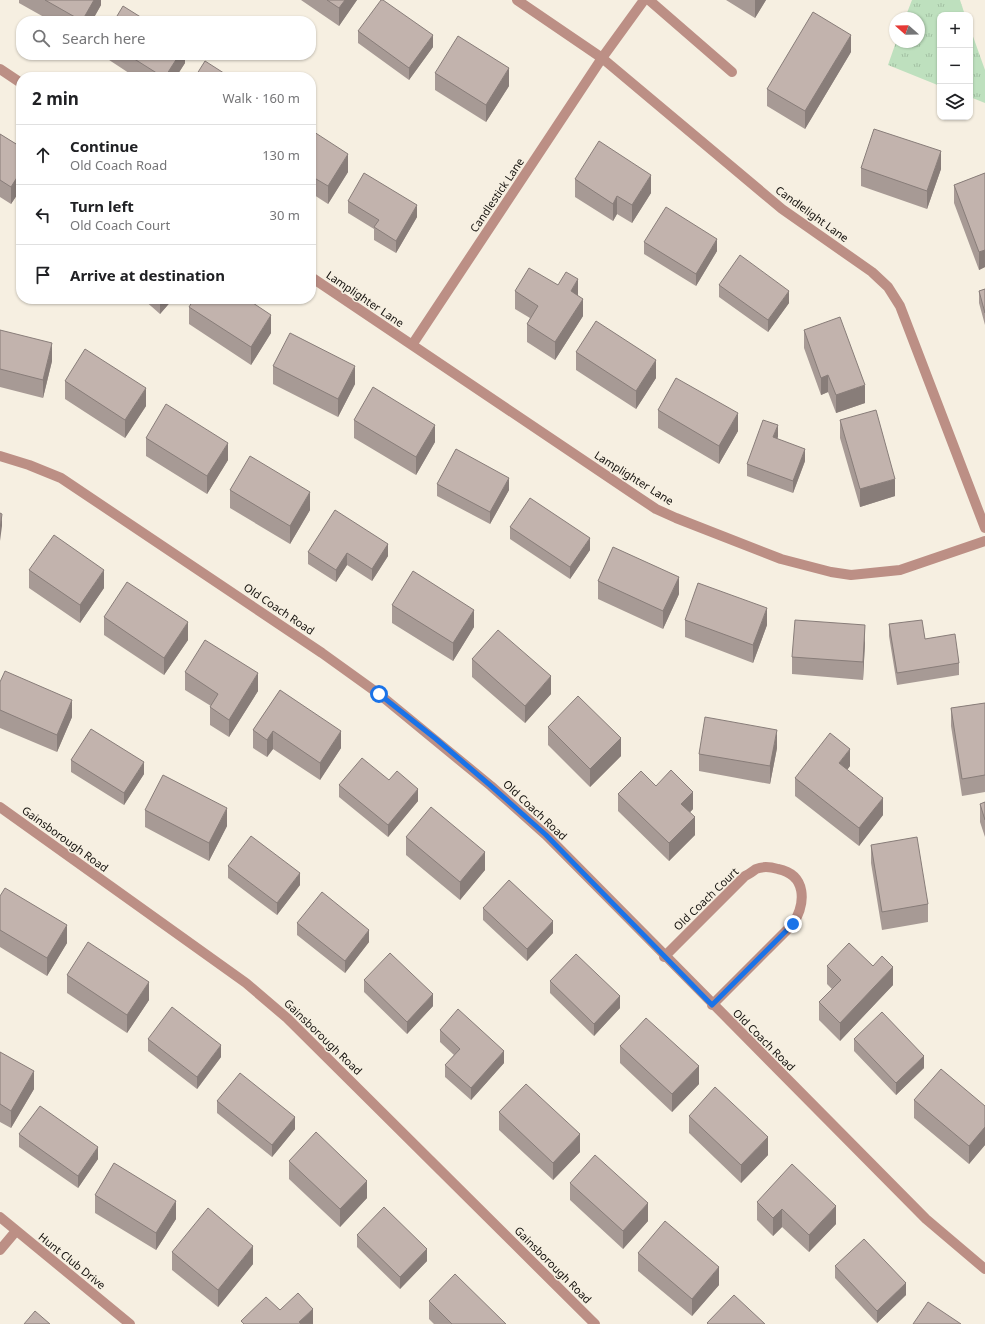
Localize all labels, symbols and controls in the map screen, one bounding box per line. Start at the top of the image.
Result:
north arrow [889,12,925,48]
map controls [937,12,973,120]
button: + [937,12,973,48]
search box [16,16,316,60]
icon: search [30,27,52,49]
text: Search here [62,28,145,48]
button: − [937,48,973,84]
button: layers [937,84,973,120]
text: 2 min [32,87,79,110]
text: Walk · 160 m [222,89,300,107]
text: Continue [70,136,138,156]
icon: ahead [32,144,54,166]
text: 130 m [262,146,300,164]
street label: Candlestick Lane [466,155,527,235]
text: Old Coach Road [70,156,167,174]
street label: Candlelight Lane [773,182,852,245]
text: Turn left [70,196,134,216]
icon: left [32,204,54,226]
text: 30 m [270,206,300,224]
text: Old Coach Court [70,216,170,234]
icon: arrive [32,264,54,286]
text: Arrive at destination [70,265,225,285]
street label: Lamplighter Lane [323,267,407,330]
street label: Lamplighter Lane [592,447,677,508]
street label: Old Coach Road [241,579,318,638]
route start [370,685,388,703]
street label: Old Coach Road [500,776,571,843]
street label: Gainsborough Road [19,802,111,875]
street label: Old Coach Court [670,864,741,933]
route end [784,915,802,933]
street label: Gainsborough Road [281,995,366,1078]
street label: Old Coach Road [730,1005,799,1074]
street label: Gainsborough Road [512,1223,595,1306]
street label: Hunt Club Drive [36,1229,109,1292]

